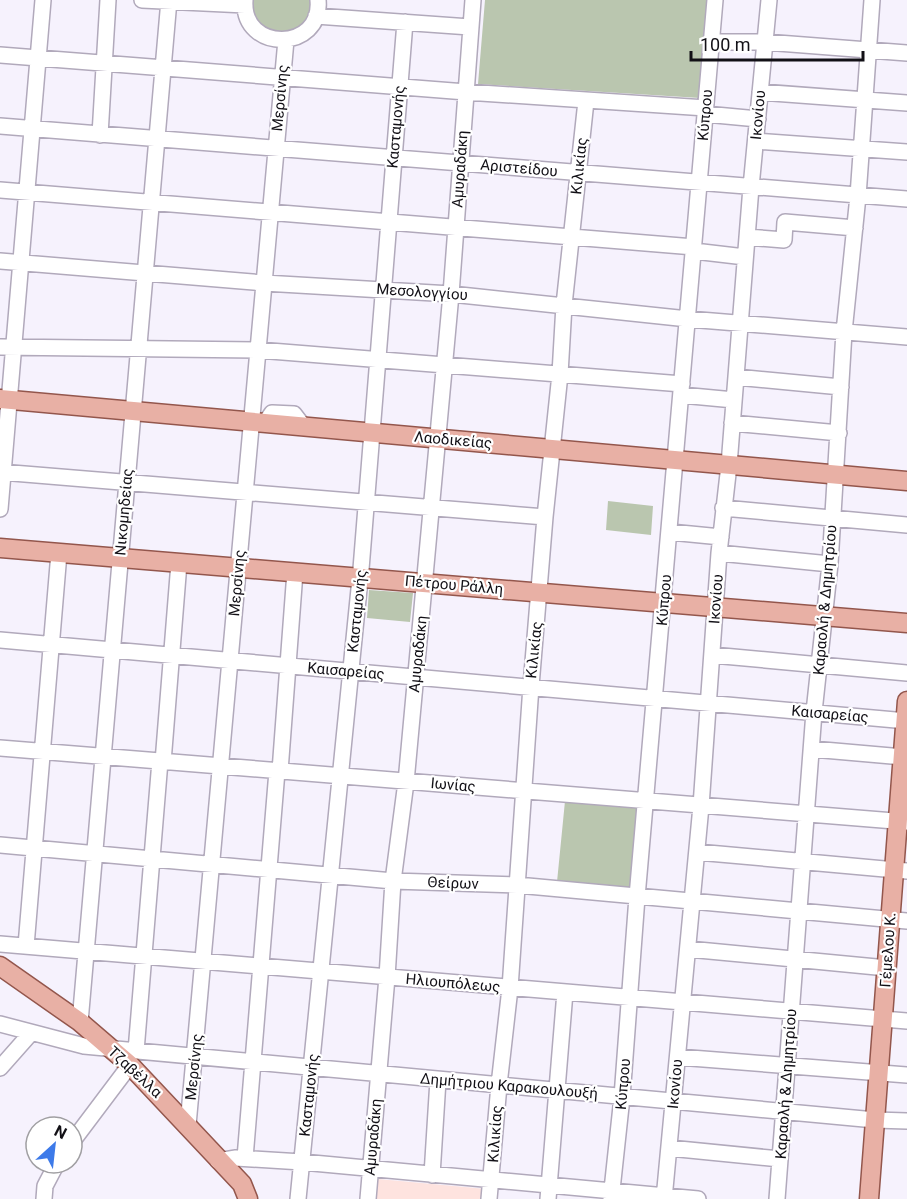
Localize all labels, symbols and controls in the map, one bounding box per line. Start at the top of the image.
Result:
scale bar [691,24,864,62]
text: 100 m [700,34,751,55]
street label: Μερσίνης [268,64,292,132]
street label: Κασταμονής [383,85,409,169]
street label: Κύπρου [694,89,716,141]
street label: Ικονίου [747,89,769,141]
street label: Αμυραδάκη [448,130,472,208]
street label: Κιλικίας [567,137,591,195]
street label: Αριστείδου [480,156,558,180]
street label: Μεσολογγίου [376,280,468,304]
street label: Λαοδικείας [413,428,493,452]
street label: Νικομηδείας [111,468,137,556]
street label: Καραολή & Δημητρίου [809,524,841,676]
street label: Μερσίνης [225,549,249,617]
street label: Κασταμονής [344,569,370,653]
street label: Πέτρου Ράλλη [404,572,504,598]
street label: Κύπρου [653,574,675,626]
street label: Ικονίου [705,574,727,624]
street label: Αμυραδάκη [405,615,431,693]
street label: Κιλικίας [522,621,546,679]
street label: Καισαρείας [307,659,385,683]
street label: Καισαρείας [791,702,869,726]
street label: Ιωνίας [430,774,476,796]
street label: Θείρων [427,873,479,893]
street label: Γέμελου Κ. [876,912,900,988]
street label: Ηλιουπόλεως [405,970,501,996]
street label: Καραολή & Δημητρίου [772,1008,800,1160]
street label: Μερσίνης [182,1033,206,1101]
street label: Τζαβέλλα [104,1043,166,1102]
street label: Κασταμονής [296,1053,322,1137]
street label: Κύπρου [612,1058,634,1110]
street label: Ικονίου [664,1058,686,1110]
street label: Δημήτριου Καρακουλουξή [419,1069,599,1103]
street label: Αμυραδάκη [361,1098,385,1176]
street label: Κιλικίας [484,1105,506,1163]
north arrow [24,1115,84,1175]
text: N [51,1121,70,1143]

